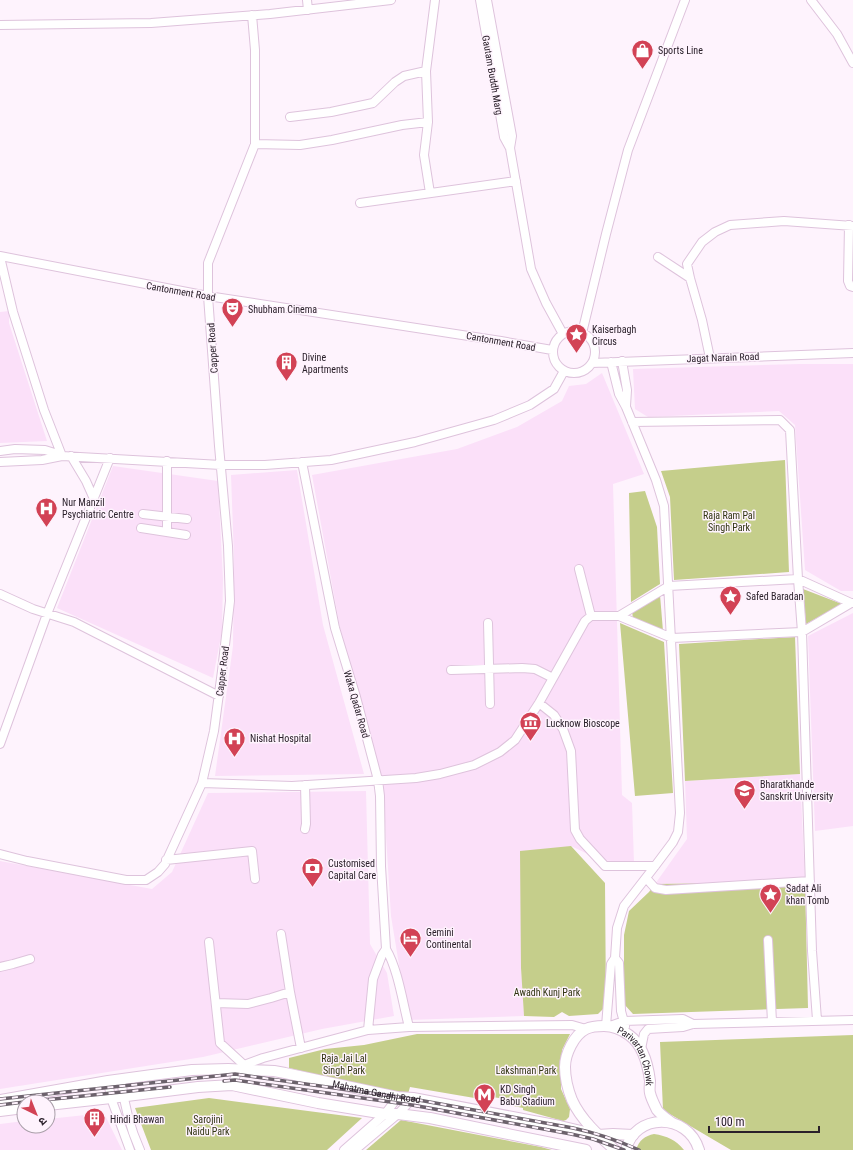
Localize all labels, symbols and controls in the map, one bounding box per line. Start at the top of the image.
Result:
street label: Gautam Buddh Marg [480,34,505,116]
shop icon: Sports Line [630,37,656,70]
place label: Sports Line [658,45,703,56]
street label: Cantonment Road [145,280,217,303]
theatre icon: Shubham Cinema [220,296,246,329]
place label: Shubham Cinema [248,304,317,315]
street label: Capper Road [205,322,220,374]
place icon: Kaiserbagh Circus [564,322,590,355]
place label: Kaiserbagh Circus [592,324,636,347]
street label: Cantonment Road [465,330,537,353]
building icon: Divine Apartments [274,350,300,383]
street label: Jagat Narain Road [686,351,760,364]
place label: Divine Apartments [302,352,349,375]
hospital icon: Nur Manzil Psychiatric Centre [33,495,59,528]
place label: Nur Manzil Psychiatric Centre [62,497,134,520]
park label: Raja Ram Pal Singh Park [703,510,755,533]
place icon: Safed Baradan [718,583,744,616]
place label: Safed Baradan [746,591,804,602]
street label: Capper Road [214,645,231,697]
street label: Waka Qadar Road [342,669,371,739]
museum icon: Lucknow Bioscope [518,710,544,743]
place label: Lucknow Bioscope [546,718,620,729]
hospital icon: Nishat Hospital [221,725,247,758]
place label: Nishat Hospital [250,733,311,744]
school or university icon: Bharatkhande Sanskrit University [731,777,757,810]
place label: Bharatkhande Sanskrit University [760,779,833,802]
bank icon: Customised Capital Care [299,856,325,889]
place label: Customised Capital Care [328,858,376,881]
place icon: Sadat Ali khan Tomb [757,881,783,914]
place label: Sadat Ali khan Tomb [786,883,829,906]
hotel icon: Gemini Continental [397,925,423,958]
place label: Gemini Continental [426,927,471,950]
park label: Awadh Kunj Park [514,987,581,998]
street label: Parivartan Chowk [616,1024,655,1087]
park label: Raja Jai Lal Singh Park [321,1053,367,1076]
park label: Lakshman Park [496,1065,557,1076]
street label: Mahatma Gandhi Road [331,1078,421,1105]
metro station icon: KD Singh Babu Stadium [471,1082,497,1115]
place label: KD Singh Babu Stadium [500,1084,555,1107]
north arrow [16,1094,56,1134]
building icon: Hindi Bhawan [81,1106,107,1139]
scale bar [709,1108,819,1134]
text: उ [35,1114,49,1128]
place label: Hindi Bhawan [110,1114,164,1125]
park label: Sarojini Naidu Park [186,1114,230,1137]
text: 100 m [715,1115,745,1129]

